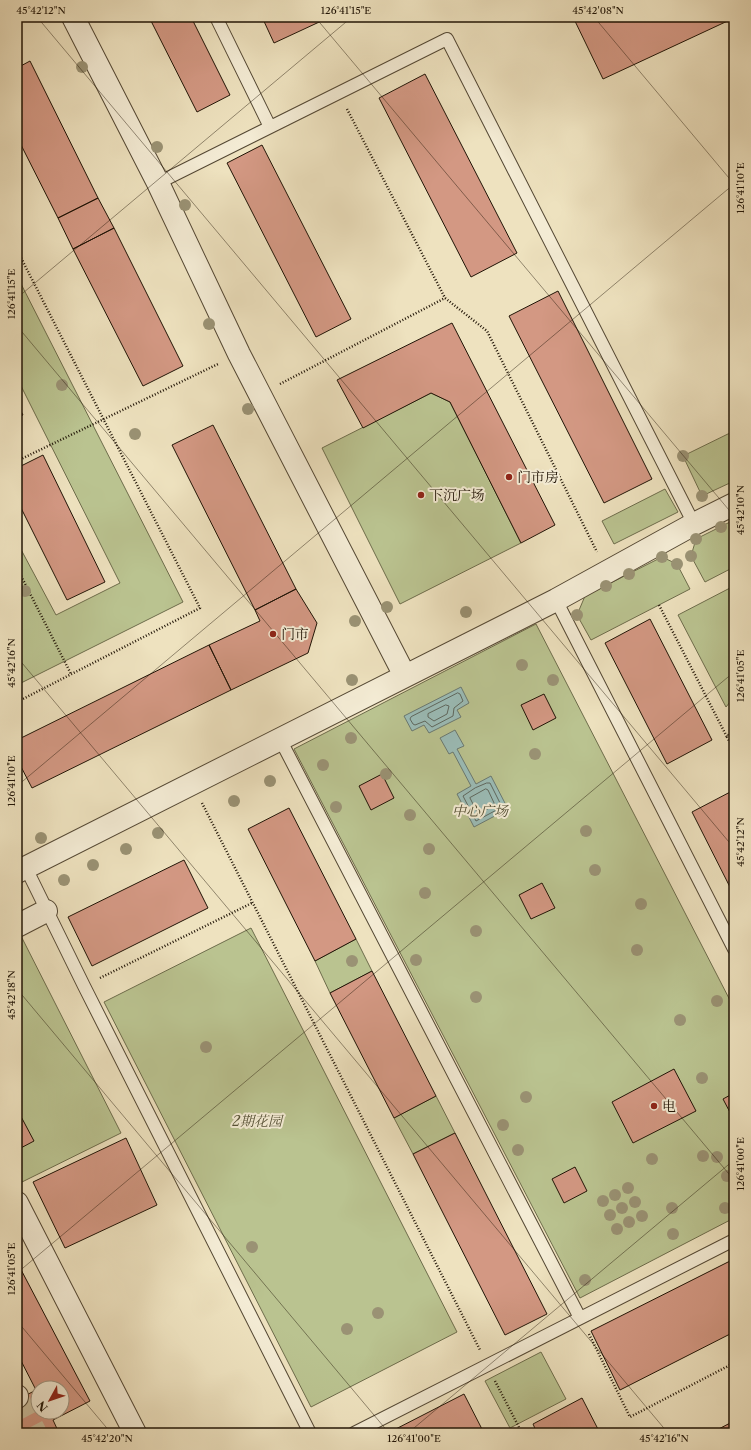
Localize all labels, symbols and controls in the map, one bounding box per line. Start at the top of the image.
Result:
text: 45°42'12"N [16,4,66,17]
text: 126°41'15"E [321,4,371,17]
text: 45°42'08"N [572,4,624,17]
text: 126°41'10"E [734,162,747,214]
text: 126°41'15"E [5,269,18,319]
place label: 门市房 [517,468,559,486]
marker: 门市房 [504,472,514,482]
text: 45°42'10"N [734,485,747,535]
place label: 下沉广场 [429,486,485,504]
marker: 下沉广场 [416,490,426,500]
place label: 门市 [281,625,309,643]
marker: 门市 [268,629,278,639]
text: 45°42'16"N [5,638,18,688]
text: 126°41'05"E [734,650,747,702]
text: 126°41'10"E [5,755,18,807]
park label: 中心广场 [452,802,509,820]
text: 45°42'12"N [734,817,747,867]
text: 45°42'18"N [5,970,18,1020]
place label: 电 [662,1097,676,1115]
marker: 电 [649,1101,659,1111]
park label: 2期花园 [232,1112,284,1130]
text: 126°41'00"E [734,1137,747,1191]
text: 126°41'05"E [5,1243,18,1295]
north arrow [30,1380,70,1420]
text: N [34,1398,51,1415]
text: 45°42'20"N [81,1432,133,1445]
text: 126°41'00"E [387,1432,441,1445]
text: 45°42'16"N [639,1432,689,1445]

